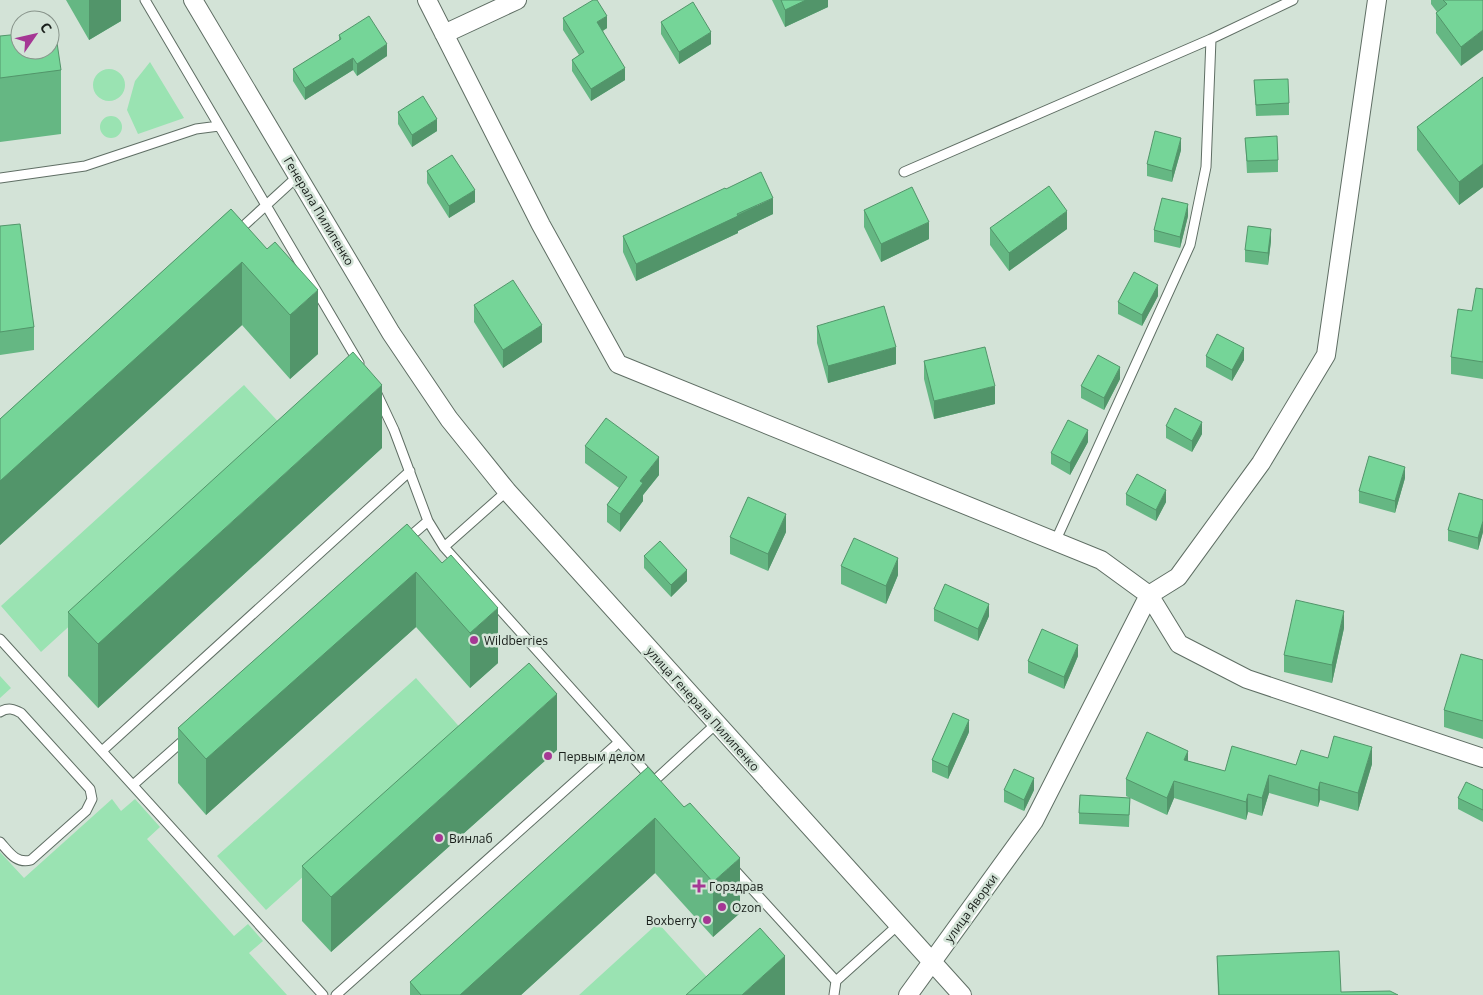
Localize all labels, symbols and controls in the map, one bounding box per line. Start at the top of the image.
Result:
north arrow [10,10,60,60]
text: С [36,18,57,37]
street label: Генерала Пилипенко [280,153,358,269]
place label: Wildberries [484,632,548,649]
marker: Wildberries [468,634,480,646]
street label: улица Генерала Пилипенко [643,643,763,775]
place label: Первым делом [558,748,645,765]
marker: Первым делом [542,750,554,762]
place label: Винлаб [449,830,493,847]
marker: Винлаб [433,832,445,844]
street label: улица Яворки [940,870,1002,946]
place label: Горздрав [709,878,764,895]
marker: Горздрав [693,880,705,892]
place label: Ozon [732,899,762,916]
marker: Ozon [716,901,728,913]
place label: Boxberry [646,912,698,929]
marker: Boxberry [701,914,713,926]

